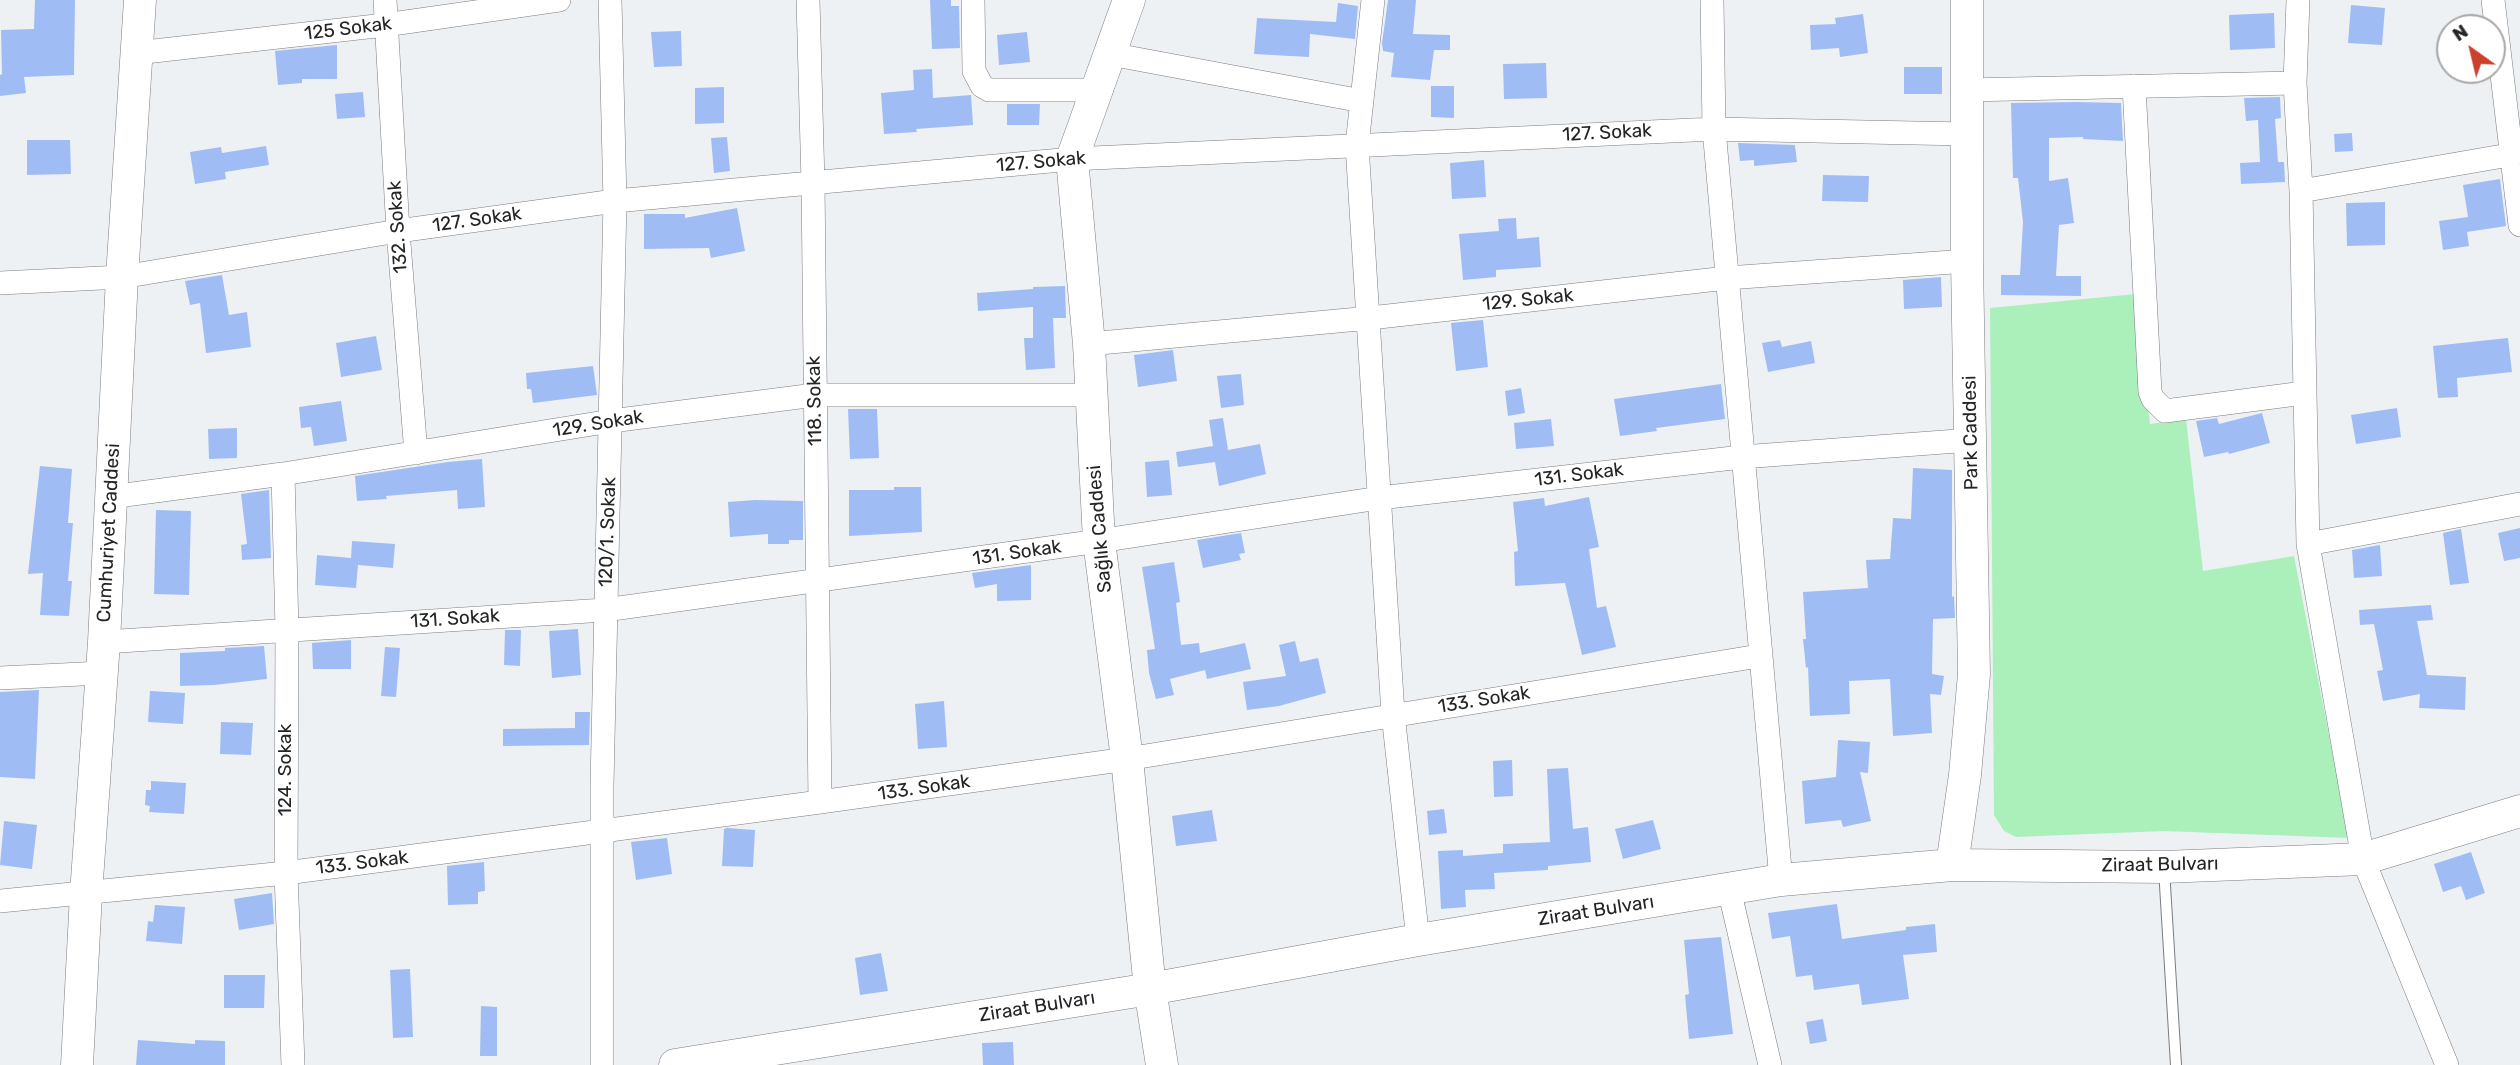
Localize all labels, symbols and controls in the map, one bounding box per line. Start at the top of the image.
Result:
street label: 125 Sokak [303,12,393,46]
north arrow [2436,14,2506,84]
text: N [2448,19,2472,46]
street label: 127. Sokak [1562,119,1652,147]
street label: 127. Sokak [995,147,1087,177]
street label: 132. Sokak [383,180,413,274]
street label: 127. Sokak [431,202,523,238]
street label: 129. Sokak [1481,284,1575,316]
street label: 118. Sokak [803,356,827,446]
street label: Park Caddesi [1959,375,1983,491]
street label: 129. Sokak [551,406,645,442]
street label: Cumhuriyet Caddesi [93,443,125,623]
street label: 131. Sokak [1533,458,1625,492]
street label: Sağlık Caddesi [1083,464,1117,594]
street label: 120/1. Sokak [595,477,621,587]
street label: 131. Sokak [971,535,1063,571]
street label: 131. Sokak [410,605,500,633]
street label: 133. Sokak [1436,681,1532,719]
street label: 124. Sokak [275,724,297,816]
street label: 133. Sokak [876,770,972,806]
street label: 133. Sokak [314,846,410,880]
street label: Ziraat Bulvarı [2101,853,2219,877]
street label: Ziraat Bulvarı [1536,891,1656,931]
street label: Ziraat Bulvarı [977,987,1097,1027]

